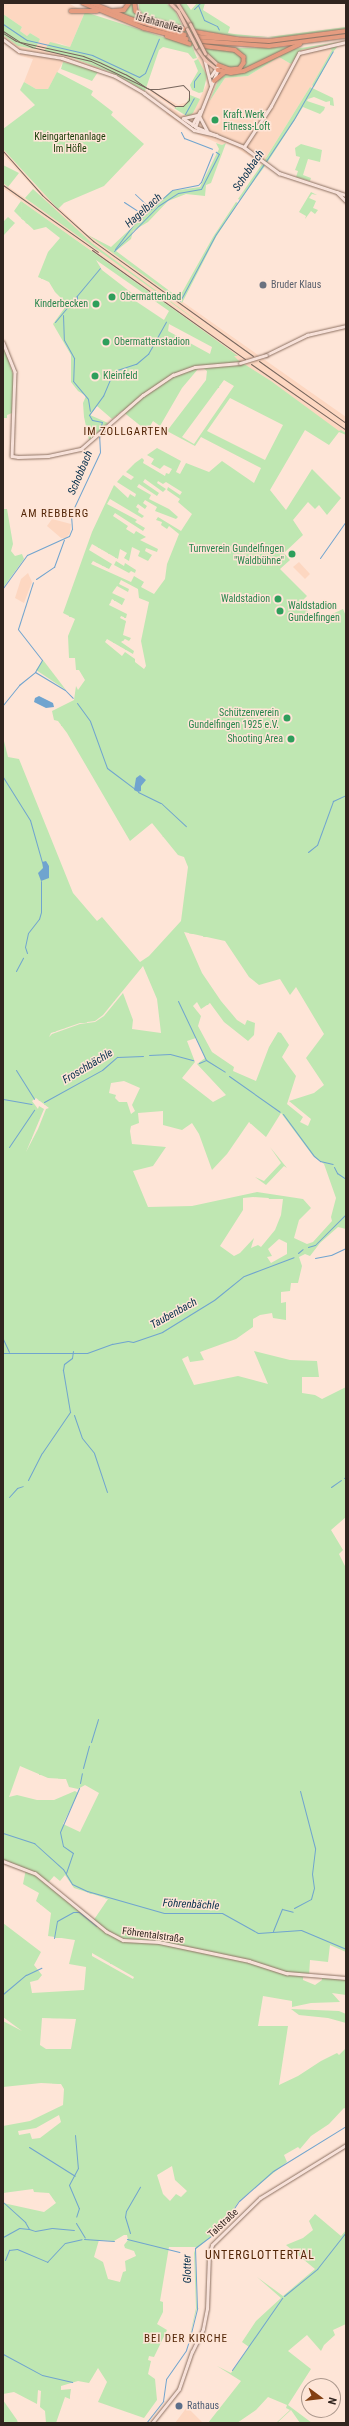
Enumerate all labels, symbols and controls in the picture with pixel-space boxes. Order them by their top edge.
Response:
street label: Isfahanallee [134,11,184,35]
place label: Kraft.Werk Fitness-Loft [223,108,270,132]
marker: Kraft.Werk Fitness-Loft [210,115,220,125]
park label: Kleingartenanlage Im Höfle [34,130,106,154]
water label: Schobbach [230,148,268,194]
water label: Hagelbach [123,191,165,231]
place label: Bruder Klaus [271,279,321,291]
marker: Bruder Klaus [258,280,268,290]
place label: Obermattenbad [120,291,181,303]
marker: Obermattenbad [107,292,117,302]
place label: Kinderbecken [35,298,88,310]
marker: Kinderbecken [91,299,101,309]
place label: Obermattenstadion [114,336,190,348]
marker: Obermattenstadion [101,337,111,347]
place label: Kleinfeld [103,370,138,382]
marker: Kleinfeld [90,371,100,381]
district label: IM ZOLLGARTEN [83,425,169,439]
water label: Schobbach [66,449,96,497]
district label: AM REBBERG [21,507,89,521]
place label: Turnverein Gundelfingen "Waldbühne" [189,542,284,566]
marker: Turnverein Gundelfingen "Waldbühne" [287,549,297,559]
place label: Waldstadion [221,593,270,605]
marker: Waldstadion [273,594,283,604]
place label: Waldstadion Gundelfingen [288,599,340,622]
marker: Waldstadion Gundelfingen [275,606,285,616]
place label: Schützenverein Gundelfingen 1925 e.V. [188,706,279,730]
marker: Schützenverein Gundelfingen 1925 e.V. [282,713,292,723]
place label: Shooting Area [227,733,283,745]
marker: Shooting Area [286,734,296,744]
water label: Froschbächle [60,1047,116,1087]
water label: Taubenbach [148,1296,200,1332]
water label: Föhrenbächle [162,1897,220,1913]
street label: Föhrentalstraße [121,1925,185,1945]
street label: Talstraße [205,2206,241,2240]
district label: UNTERGLOTTERTAL [205,2249,315,2263]
water label: Glotter [181,2255,195,2283]
district label: BEI DER KIRCHE [144,2332,228,2346]
north arrow [301,2378,341,2418]
text: N [325,2396,339,2406]
place label: Rathaus [187,2400,219,2412]
marker: Rathaus [174,2401,184,2411]

